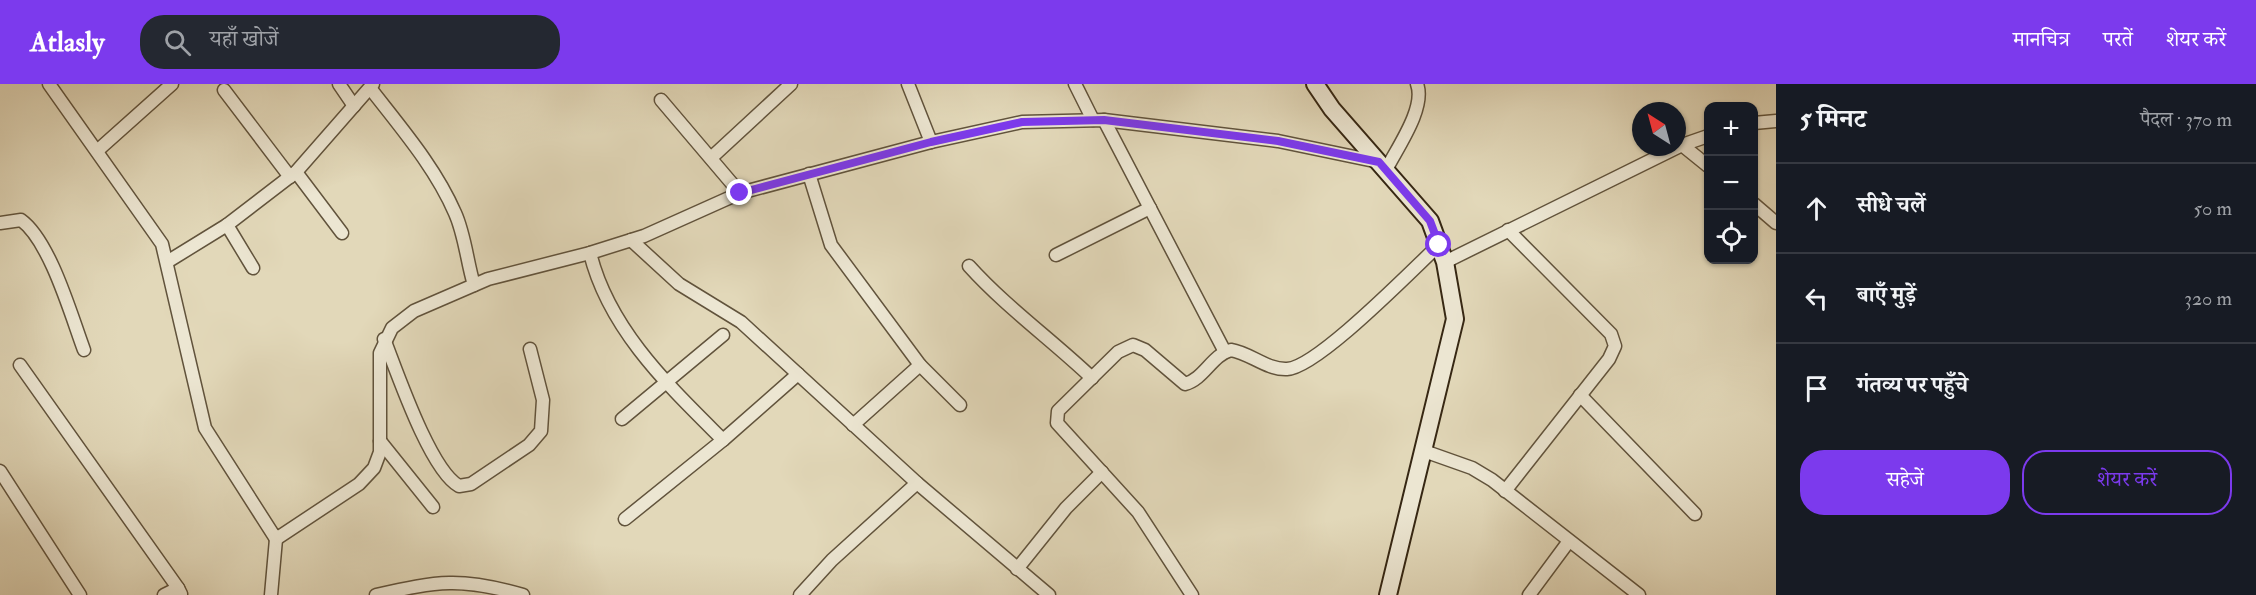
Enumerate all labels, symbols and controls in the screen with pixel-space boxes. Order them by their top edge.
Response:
search box [140,15,560,69]
text: Atlasly [30,25,104,60]
text: यहाँ खोजें [209,25,279,53]
icon: search [161,26,194,59]
text: मानचित्र [2013,26,2070,53]
text: परतें [2103,26,2133,53]
text: शेयर करें [2166,26,2226,53]
north arrow [1632,102,1686,156]
map controls [1704,102,1758,264]
button: + [1704,102,1758,156]
text: 5 मिनट [1800,103,1866,135]
text: पैदल · 370 m [2140,107,2232,132]
button: − [1704,156,1758,210]
route end [726,179,752,205]
text: सीधे चलें [1857,191,1925,219]
icon: ahead [1800,192,1833,225]
text: 50 m [2193,196,2232,221]
button: locate [1704,210,1758,264]
route start [1425,231,1451,257]
text: बाएँ मुड़ें [1857,281,1916,309]
icon: left [1800,282,1833,315]
text: 320 m [2184,286,2232,311]
text: गंतव्य पर पहुँचे [1857,371,1968,399]
icon: arrive [1800,372,1833,405]
button: सहेजें [1800,450,2010,515]
button: शेयर करें [2022,450,2232,515]

